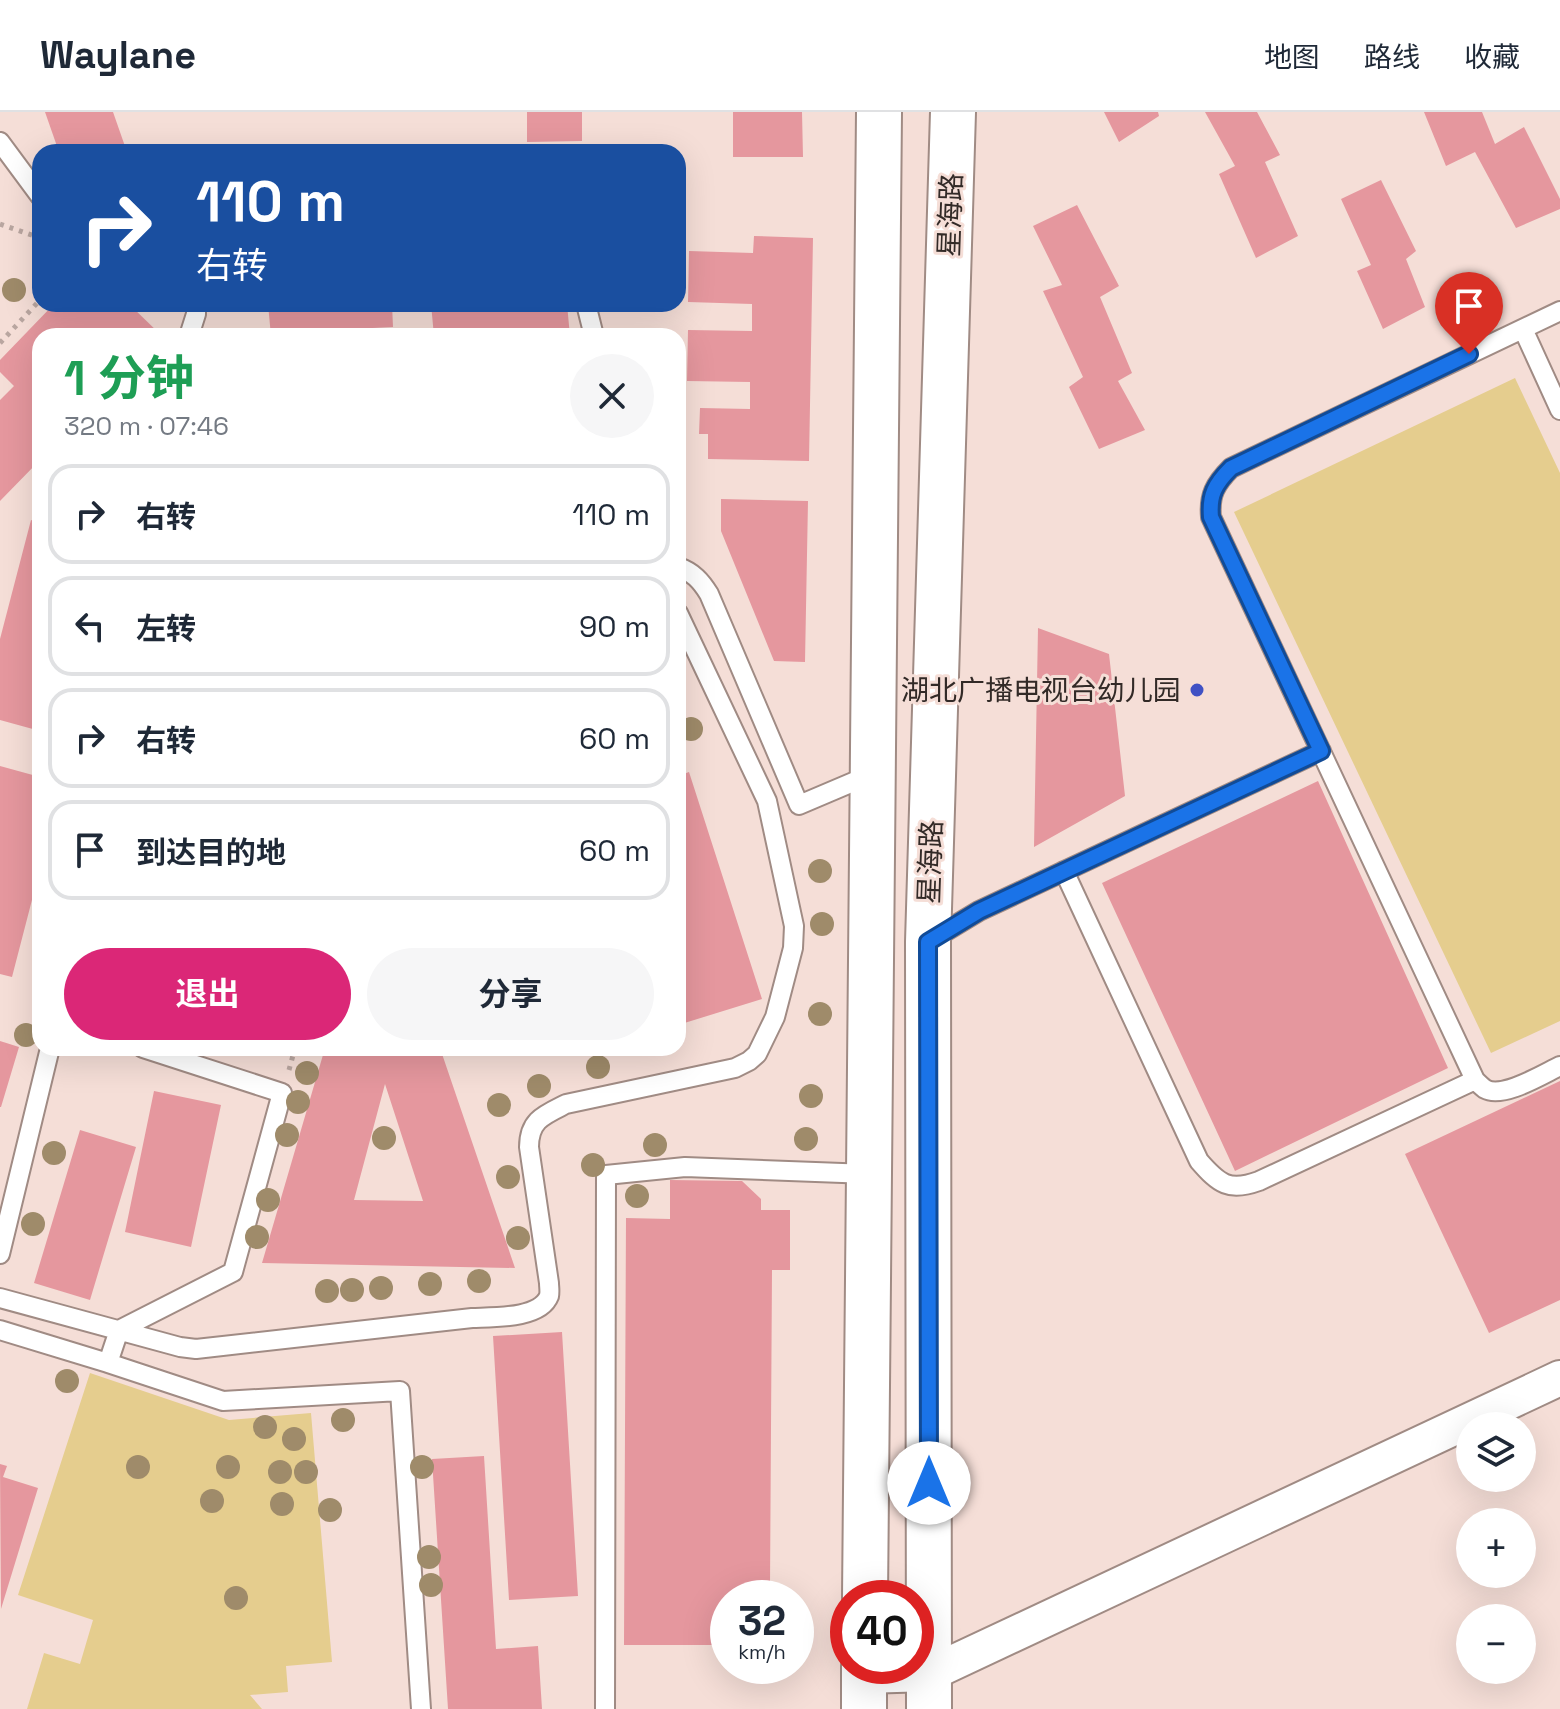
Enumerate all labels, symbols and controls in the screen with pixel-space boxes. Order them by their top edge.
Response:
text: Waylane [40,31,196,79]
text: 地图 [1264,39,1320,75]
text: 路线 [1364,39,1420,75]
text: 收藏 [1464,39,1520,75]
text: 110 m [196,166,345,237]
street label: 星海路 [931,172,969,258]
icon: right [64,176,168,280]
text: 右转 [196,243,268,289]
pin [1435,272,1503,354]
icon: arrive [1447,284,1491,328]
text: 1 分钟 [64,348,194,409]
button: close [570,354,654,438]
text: 320 m · 07:46 [64,409,229,443]
icon: right [68,492,112,536]
text: 110 m [572,495,650,534]
text: 右转 [136,497,196,536]
icon: left [68,604,112,648]
text: 90 m [579,607,650,646]
text: 左转 [136,609,196,648]
place label: 湖北广播电视台幼儿园 [901,672,1181,708]
marker: 湖北广播电视台幼儿园 [1188,681,1206,699]
icon: right [68,716,112,760]
text: 60 m [579,719,650,758]
text: 右转 [136,721,196,760]
street label: 星海路 [911,819,949,905]
icon: arrive [68,828,112,872]
text: 60 m [579,831,650,870]
text: 到达目的地 [136,833,286,872]
button: 退出 [64,948,351,1040]
button: 分享 [367,948,654,1040]
map controls [1456,1412,1536,1684]
button: layers [1456,1412,1536,1492]
position arrow [887,1441,971,1525]
button: + [1456,1508,1536,1588]
speed limit sign: 40 [830,1580,934,1684]
text: 32 [738,1596,786,1647]
button: − [1456,1604,1536,1684]
text: km/h [738,1639,786,1665]

